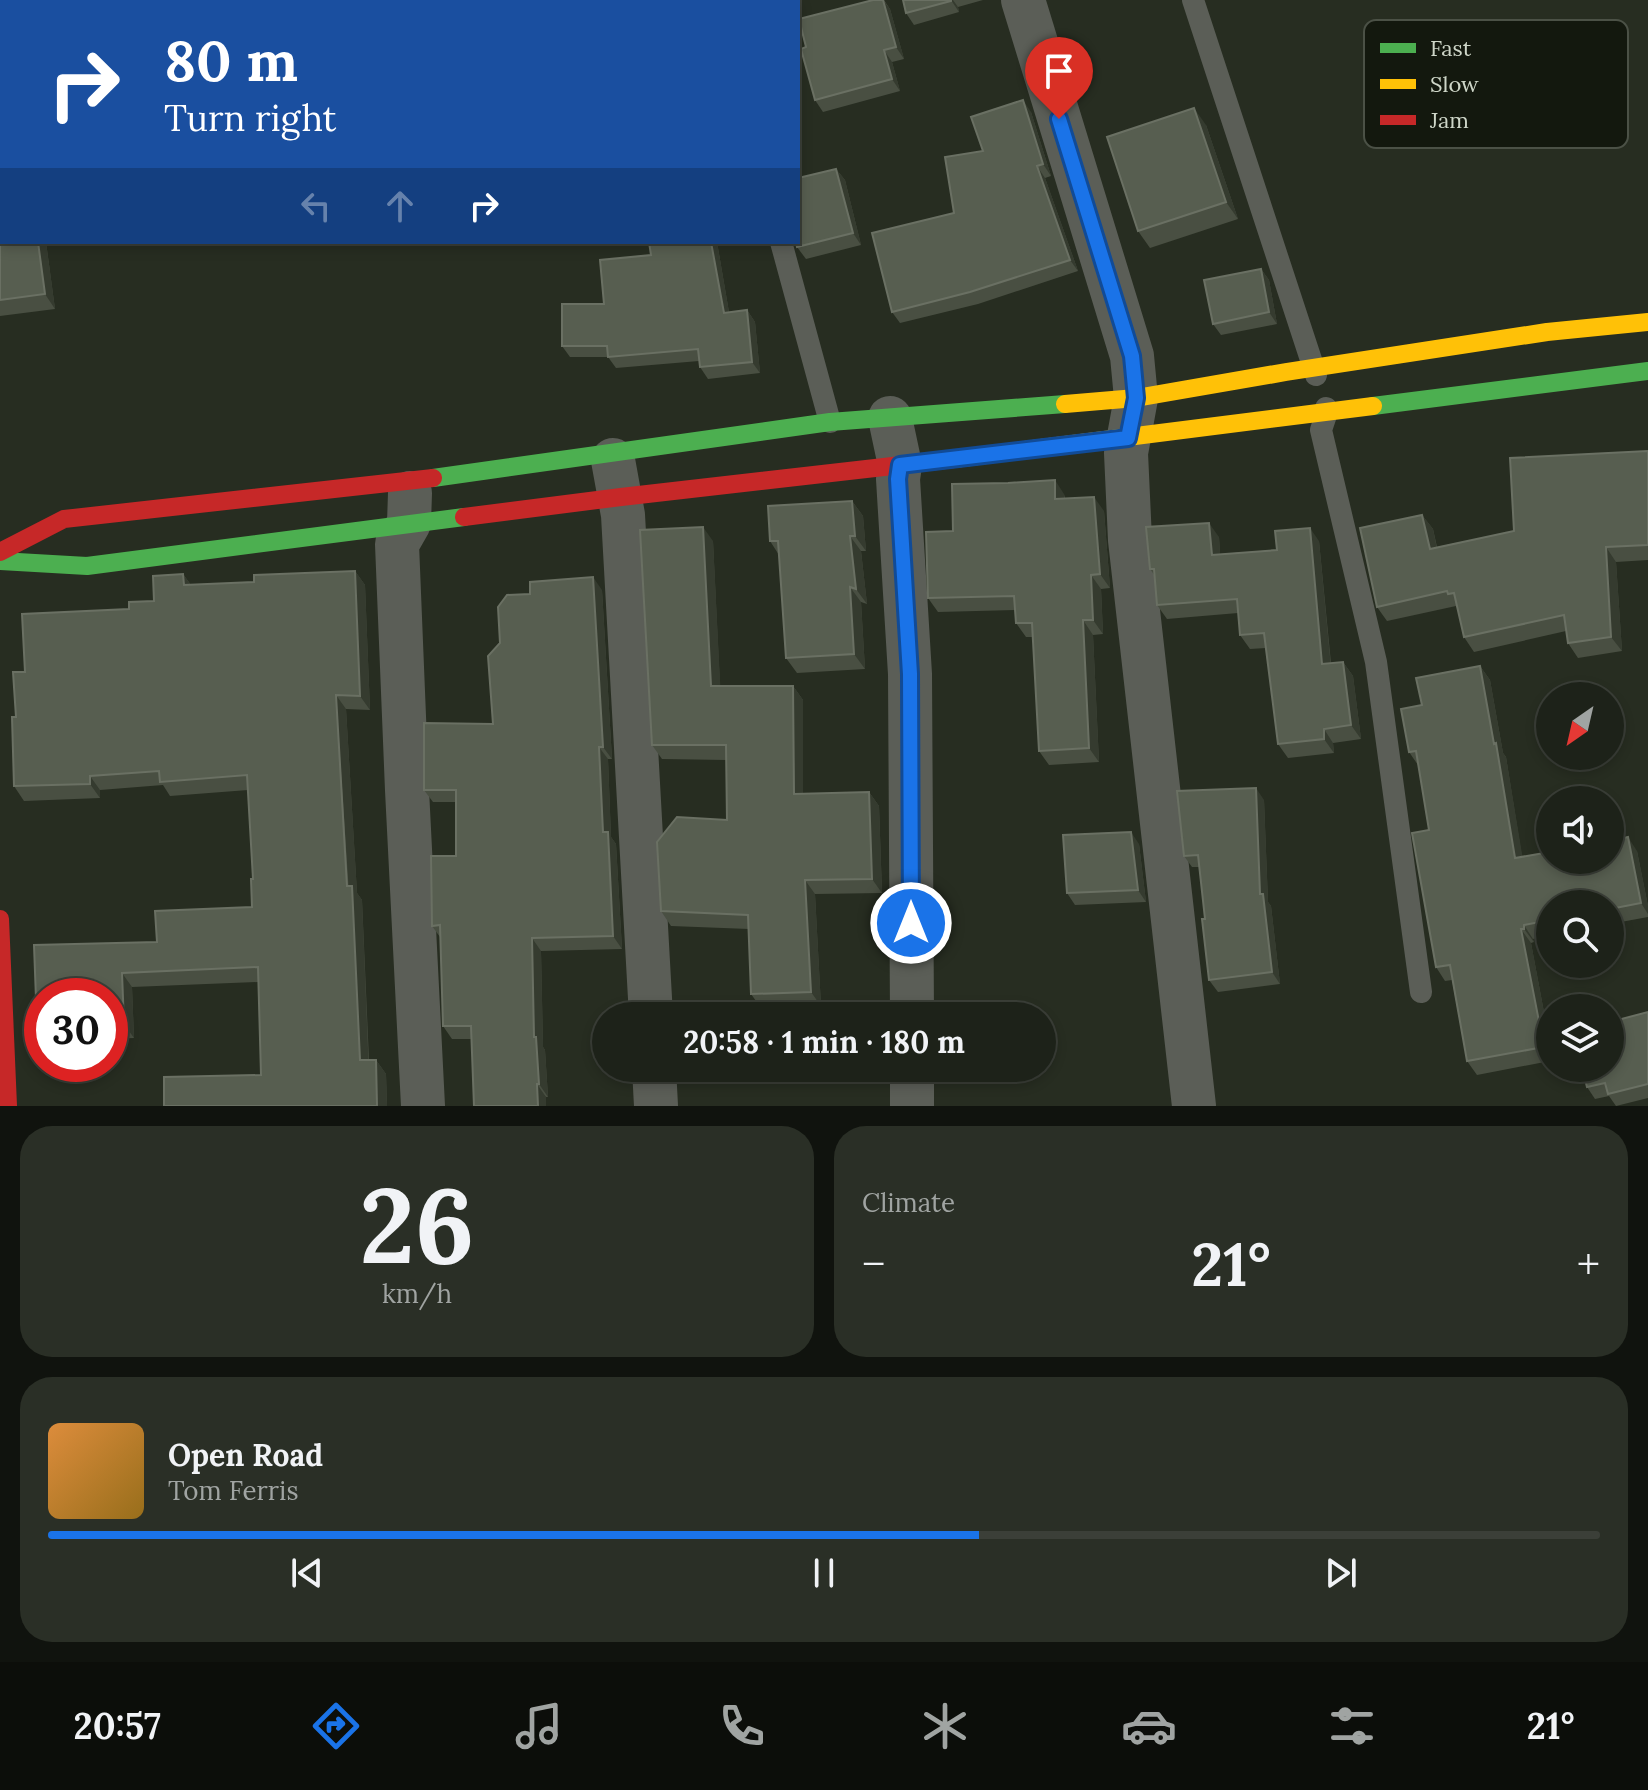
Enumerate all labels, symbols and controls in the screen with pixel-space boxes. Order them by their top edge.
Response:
legend [1364,20,1628,148]
text: 80 m [164,25,298,96]
icon: right [32,32,136,136]
text: Fast [1430,34,1472,62]
pin [1025,37,1093,119]
icon: arrive [1037,49,1081,93]
text: Slow [1430,70,1479,98]
text: Turn right [164,95,337,141]
text: Jam [1429,106,1469,134]
icon: left [294,184,338,228]
icon: ahead [378,184,422,228]
icon: right [462,184,506,228]
north arrow [1536,682,1624,770]
map controls [1536,682,1624,1082]
button: sound [1536,786,1624,874]
position arrow [869,881,953,965]
button: search [1536,890,1624,978]
speed limit sign: 30 [24,978,128,1082]
button: layers [1536,994,1624,1082]
text: 20:58 · 1 min · 180 m [683,1023,965,1061]
text: 26 [359,1158,475,1291]
text: Climate [862,1186,955,1219]
text: 21° [1191,1226,1271,1302]
text: − [862,1236,885,1292]
text: + [1577,1236,1600,1292]
text: km/h [382,1277,452,1310]
text: Open Road [168,1436,323,1474]
text: Tom Ferris [168,1474,298,1507]
icon: previous [285,1551,329,1595]
icon: pause [802,1551,846,1595]
icon: next [1319,1551,1363,1595]
icon: directions [308,1698,364,1754]
icon: music [511,1698,567,1754]
icon: phone [714,1698,770,1754]
icon: climate [917,1698,973,1754]
icon: car [1121,1698,1177,1754]
icon: filters [1324,1698,1380,1754]
text: 20:57 [74,1703,161,1749]
text: 21° [1527,1703,1574,1749]

